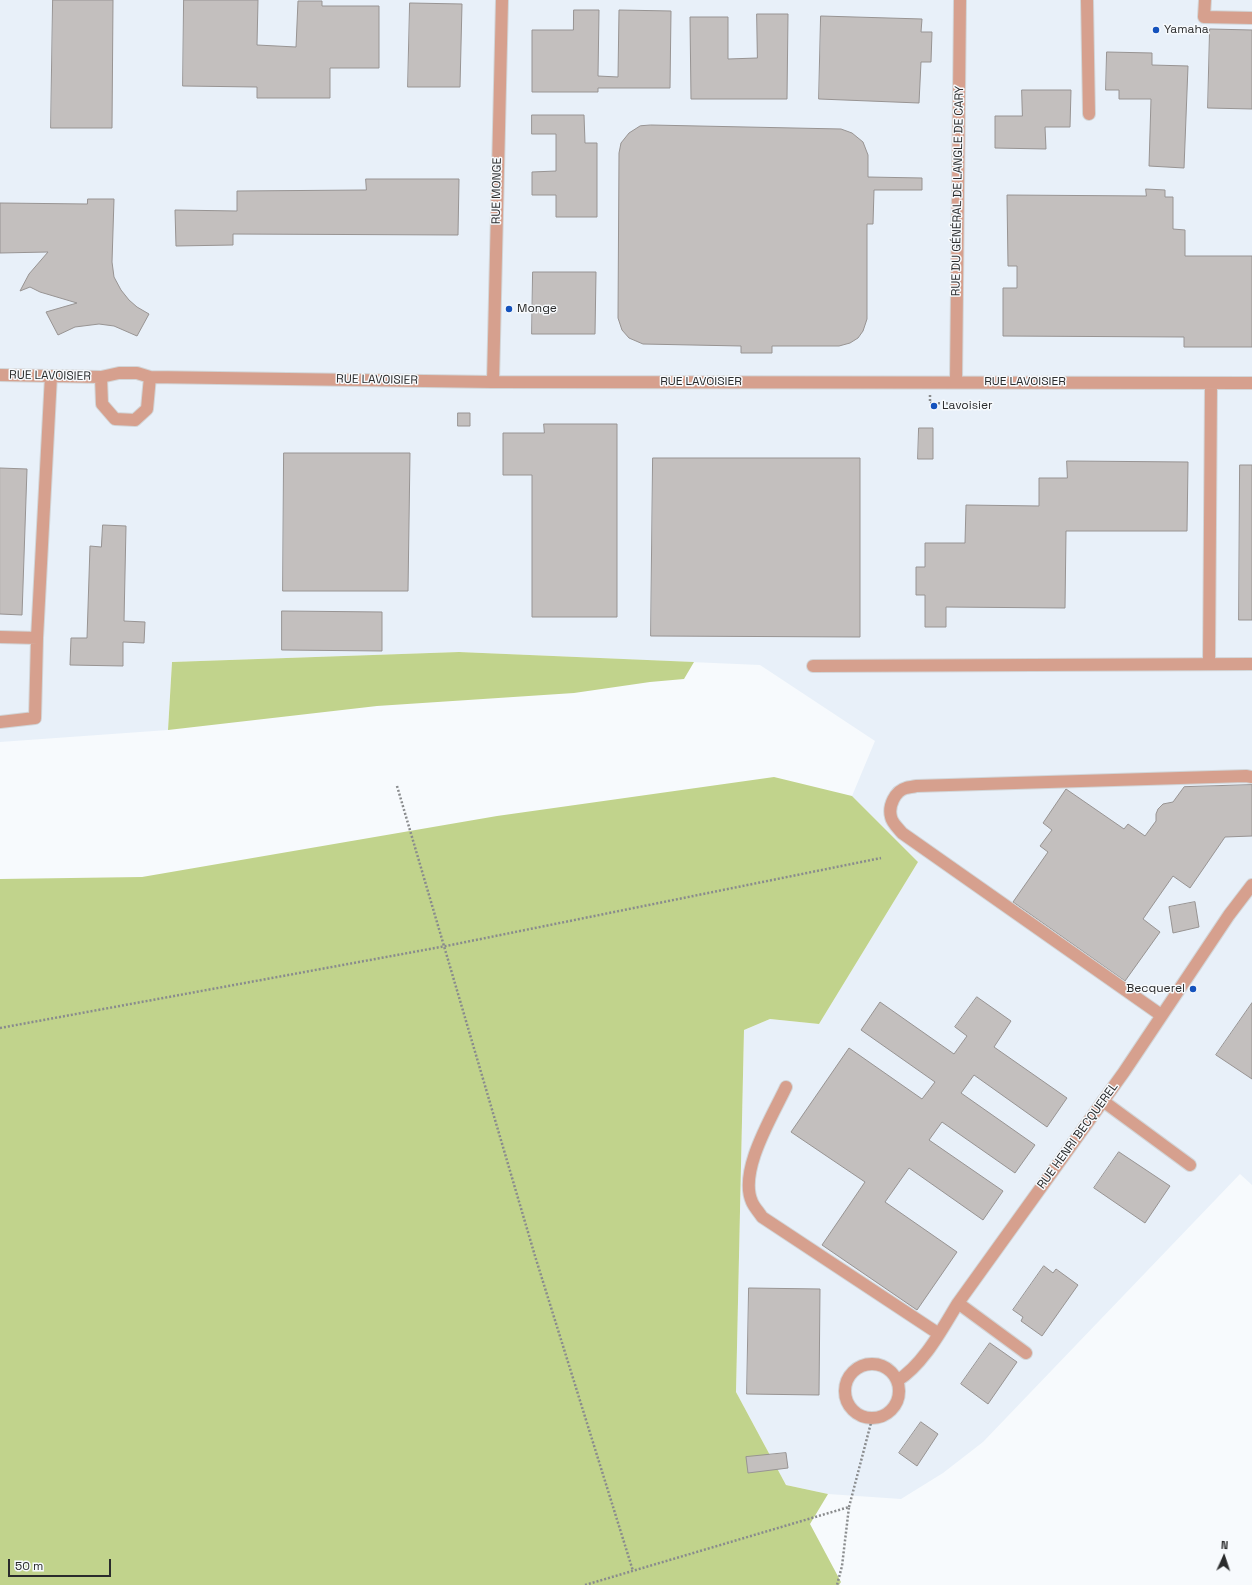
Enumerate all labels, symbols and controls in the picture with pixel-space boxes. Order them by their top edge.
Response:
place label: Yamaha [1164,23,1209,37]
marker: Yamaha [1151,25,1161,35]
street label: RUE DU GÉNÉRAL DE LANGLE DE CARY [949,86,967,296]
street label: RUE MONGE [489,158,505,224]
place label: Monge [517,302,557,316]
marker: Monge [504,304,514,314]
street label: RUE LAVOISIER [9,368,91,384]
street label: RUE LAVOISIER [336,372,418,388]
street label: RUE LAVOISIER [660,375,742,389]
street label: RUE LAVOISIER [984,375,1066,389]
place label: Lavoisier [942,399,993,413]
marker: Lavoisier [929,401,939,411]
place label: Becquerel [1126,982,1185,996]
marker: Becquerel [1188,984,1198,994]
street label: RUE HENRI BECQUEREL [1035,1080,1121,1192]
north arrow [1204,1537,1244,1577]
text: N [1221,1538,1229,1552]
scale bar [10,1551,113,1577]
text: 50 m [15,1558,43,1574]

